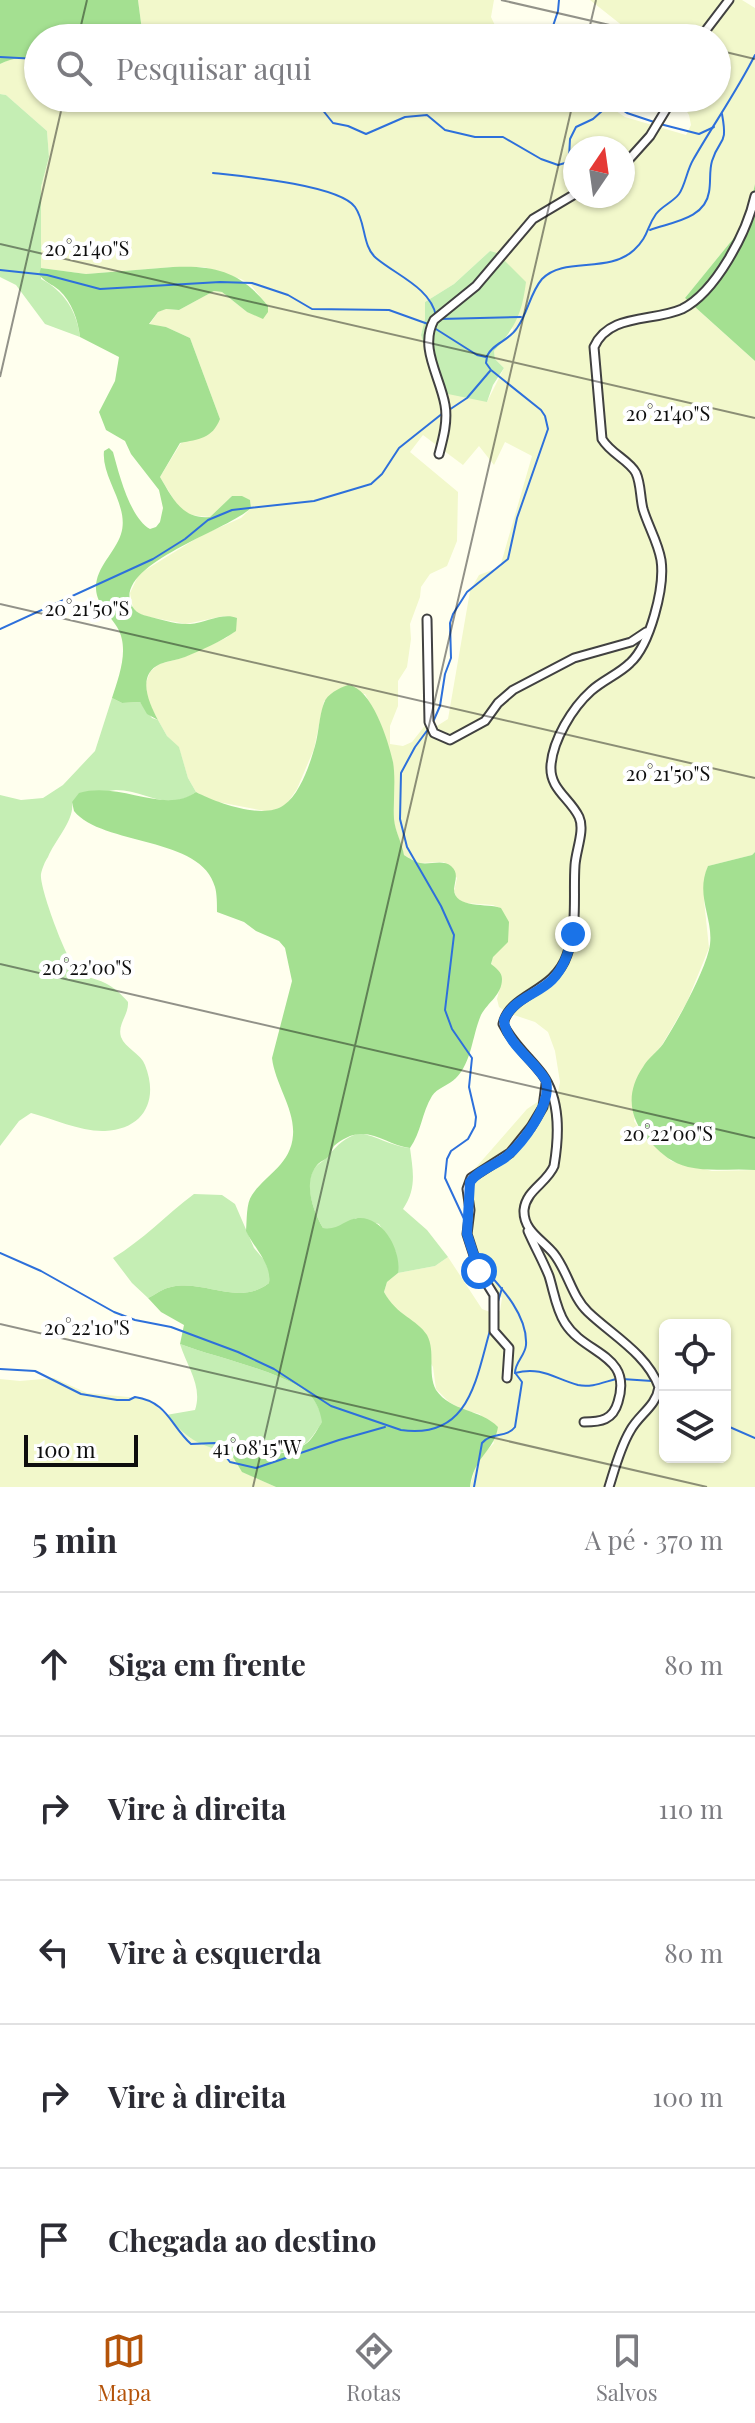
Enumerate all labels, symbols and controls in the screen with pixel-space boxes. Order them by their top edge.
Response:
search box [24,24,731,112]
icon: search [52,46,96,90]
text: Pesquisar aqui [116,48,312,88]
north arrow [563,136,635,208]
text: 20°21'40"S [45,234,129,261]
text: 20°21'40"S [626,399,710,426]
text: 20°21'50"S [45,594,129,621]
text: 20°21'50"S [626,759,710,786]
route end [555,916,591,952]
text: 20°22'00"S [42,953,132,980]
text: 20°22'00"S [623,1119,713,1146]
route start [461,1253,497,1289]
text: 20°22'10"S [44,1313,130,1340]
map controls [659,1319,731,1463]
button: locate [659,1319,731,1391]
button: layers [659,1391,731,1463]
scale bar [24,1431,138,1467]
text: 41°08'15"W [213,1433,302,1460]
text: 100 m [36,1434,96,1464]
text: 5 min [32,1516,117,1562]
text: A pé · 370 m [585,1522,723,1557]
icon: ahead [32,1642,76,1686]
text: Siga em frente [108,1644,306,1684]
text: 80 m [664,1647,723,1682]
icon: right [32,1786,76,1830]
text: Vire à direita [108,1788,286,1828]
text: 110 m [659,1791,723,1826]
icon: left [32,1930,76,1974]
text: Vire à esquerda [108,1932,321,1972]
text: 80 m [664,1935,723,1970]
icon: right [32,2074,76,2118]
text: Vire à direita [108,2076,286,2116]
text: 100 m [653,2079,723,2114]
icon: arrive [32,2218,76,2262]
text: Chegada ao destino [108,2220,376,2260]
tab: Mapa [97,2329,151,2407]
tab: Rotas [346,2329,401,2407]
tab: Salvos [596,2329,658,2407]

